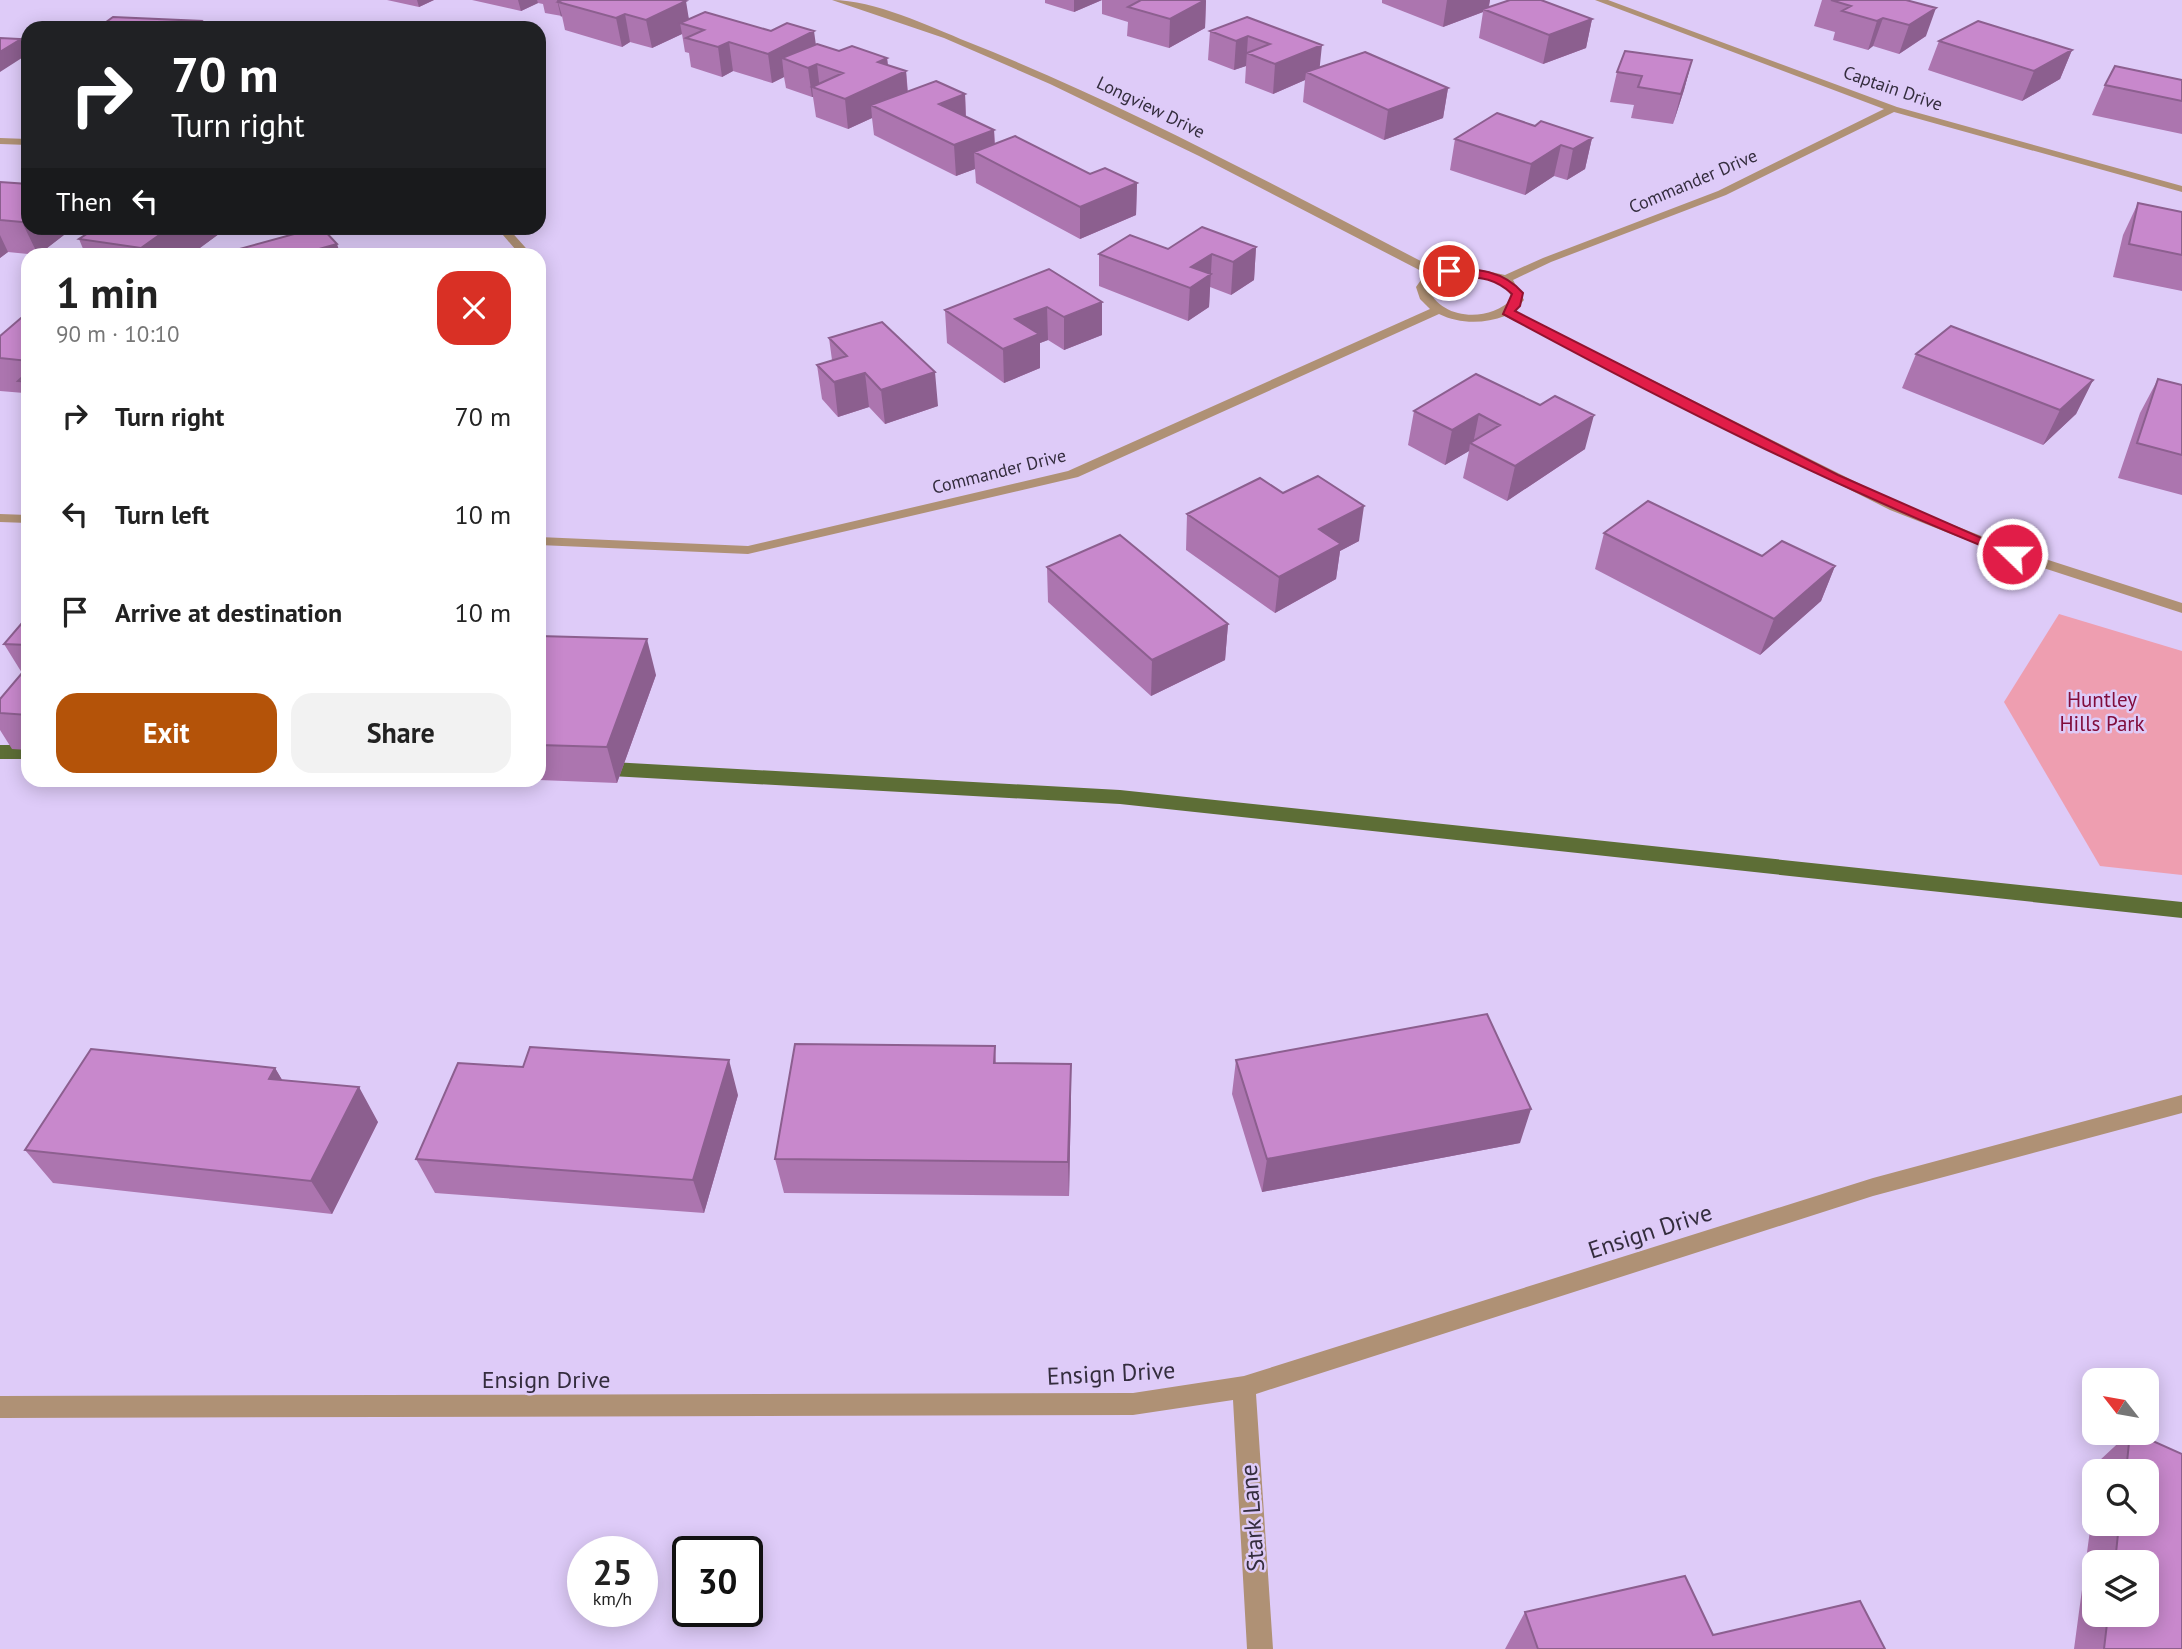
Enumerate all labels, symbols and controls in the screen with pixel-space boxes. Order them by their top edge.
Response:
text: 70 m [171,42,278,106]
icon: right [56,49,147,140]
street label: Captain Drive [1840,60,1946,116]
street label: Longview Drive [1093,71,1209,143]
text: Turn right [171,104,305,146]
street label: Commander Drive [1625,144,1761,218]
icon: left [126,182,164,220]
text: Then [56,185,112,218]
pin [1419,241,1479,301]
icon: arrive [1430,252,1468,290]
text: 1 min [56,265,158,320]
button: close [437,271,511,345]
text: 90 m · 10:10 [56,319,180,348]
icon: right [56,397,94,435]
text: Turn right [115,400,224,433]
text: 70 m [455,400,511,433]
street label: Commander Drive [930,443,1068,499]
icon: left [56,495,94,533]
text: Turn left [115,498,209,531]
text: 10 m [455,498,511,531]
position arrow [1975,517,2049,591]
icon: arrive [56,593,94,631]
text: Arrive at destination [115,596,342,629]
text: 10 m [455,596,511,629]
park label: Huntley Hills Park [2059,686,2145,737]
button: Exit [56,693,277,773]
button: Share [291,693,511,773]
street label: Ensign Drive [1584,1196,1716,1266]
street label: Ensign Drive [1046,1354,1176,1392]
street label: Ensign Drive [482,1364,610,1395]
north arrow [2082,1368,2160,1446]
map controls [2082,1368,2159,1627]
button: search [2082,1459,2159,1536]
street label: Stark Lane [1233,1463,1271,1573]
speed limit sign: 30 [672,1536,763,1627]
text: 25 [593,1549,632,1595]
button: layers [2082,1550,2159,1627]
text: km/h [593,1587,632,1610]

